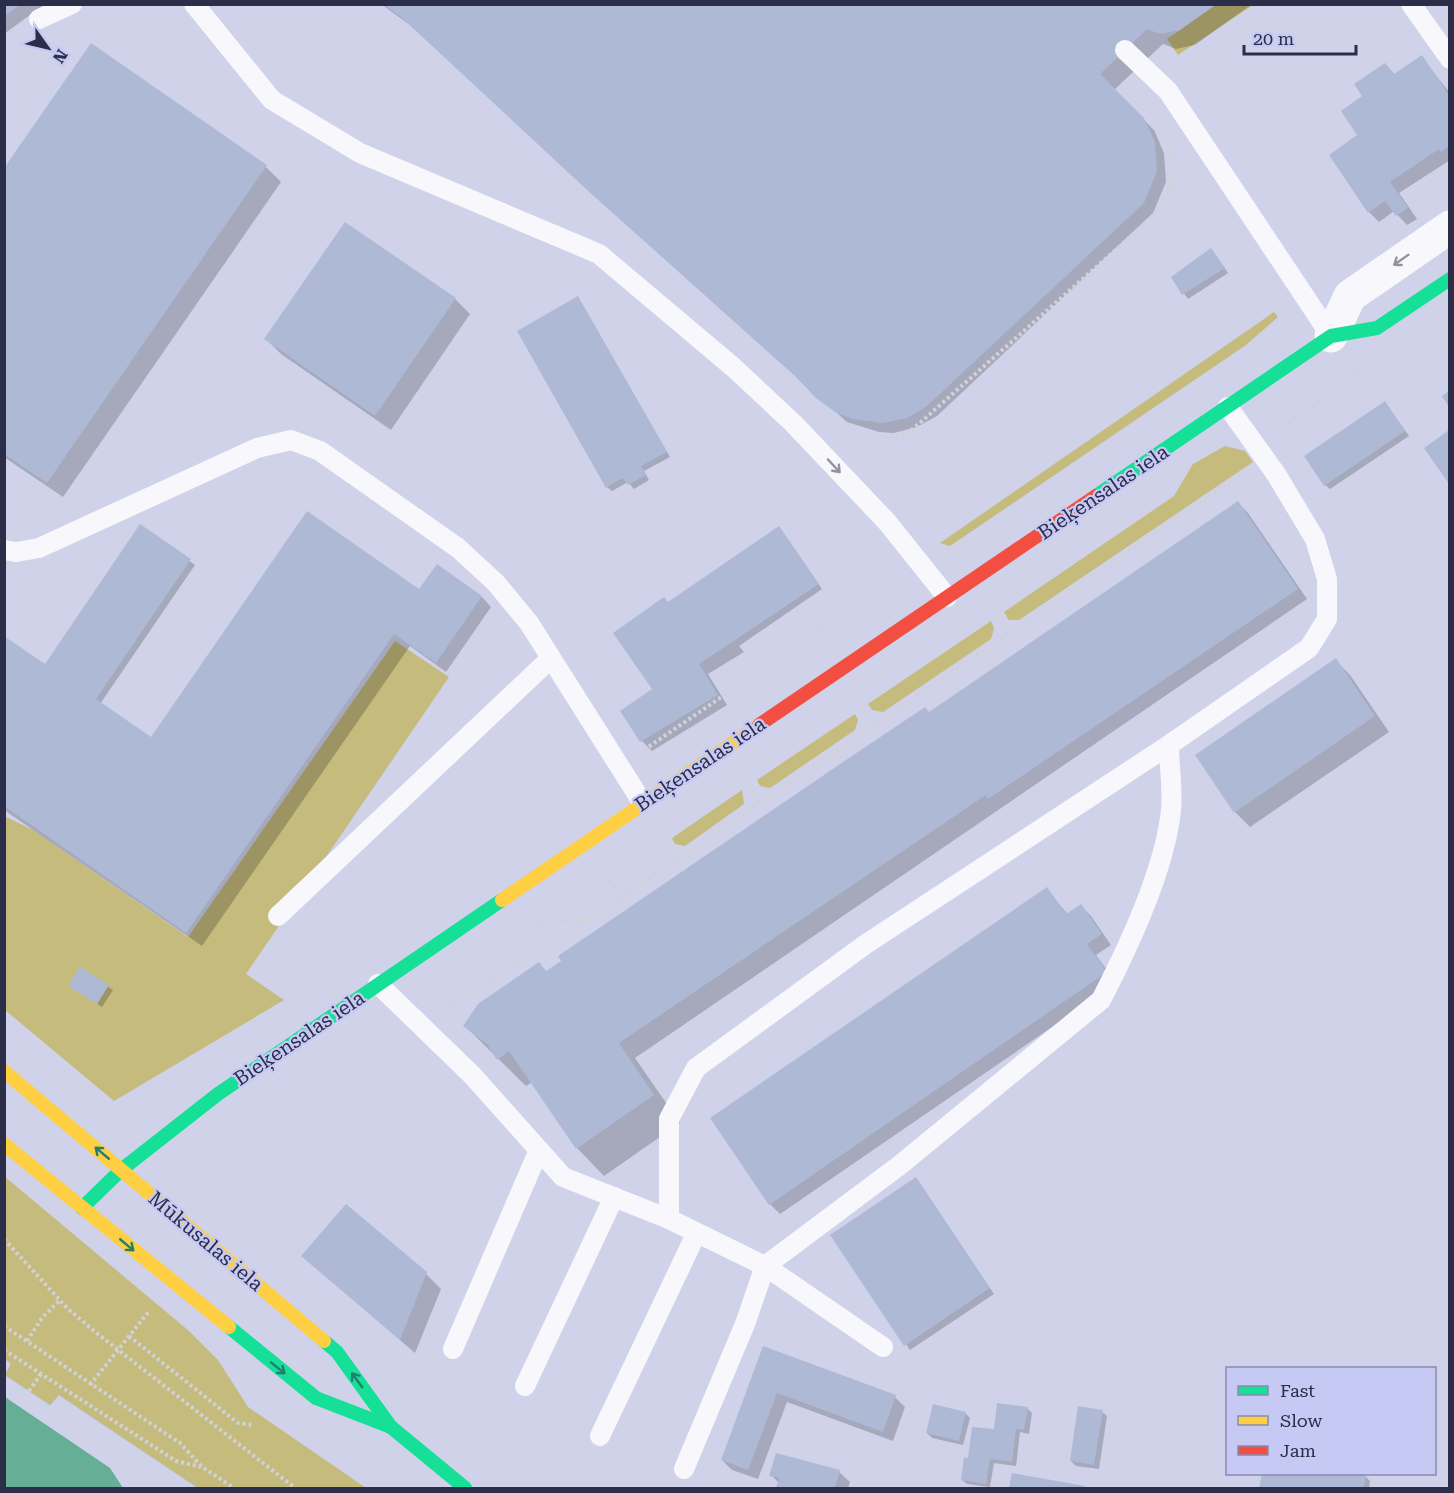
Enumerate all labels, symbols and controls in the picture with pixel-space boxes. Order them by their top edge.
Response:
north arrow [18,18,78,78]
scale bar [1244,18,1356,56]
text: 20 m [1253,28,1294,49]
text: N [49,46,71,67]
one-way arrow [1394,254,1410,266]
street label: Bieķensalas iela [1033,439,1174,546]
one-way arrow [827,458,841,473]
street label: Bieķensalas iela [630,711,771,818]
street label: Bieķensalas iela [229,985,370,1092]
one-way arrow [95,1146,110,1160]
street label: Mūkusalas iela [144,1186,268,1296]
one-way arrow [118,1239,134,1252]
one-way arrow [270,1361,286,1374]
legend [1226,1367,1436,1475]
one-way arrow [351,1372,363,1388]
text: Fast [1280,1380,1315,1401]
text: Slow [1280,1410,1322,1431]
text: Jam [1280,1440,1316,1461]

